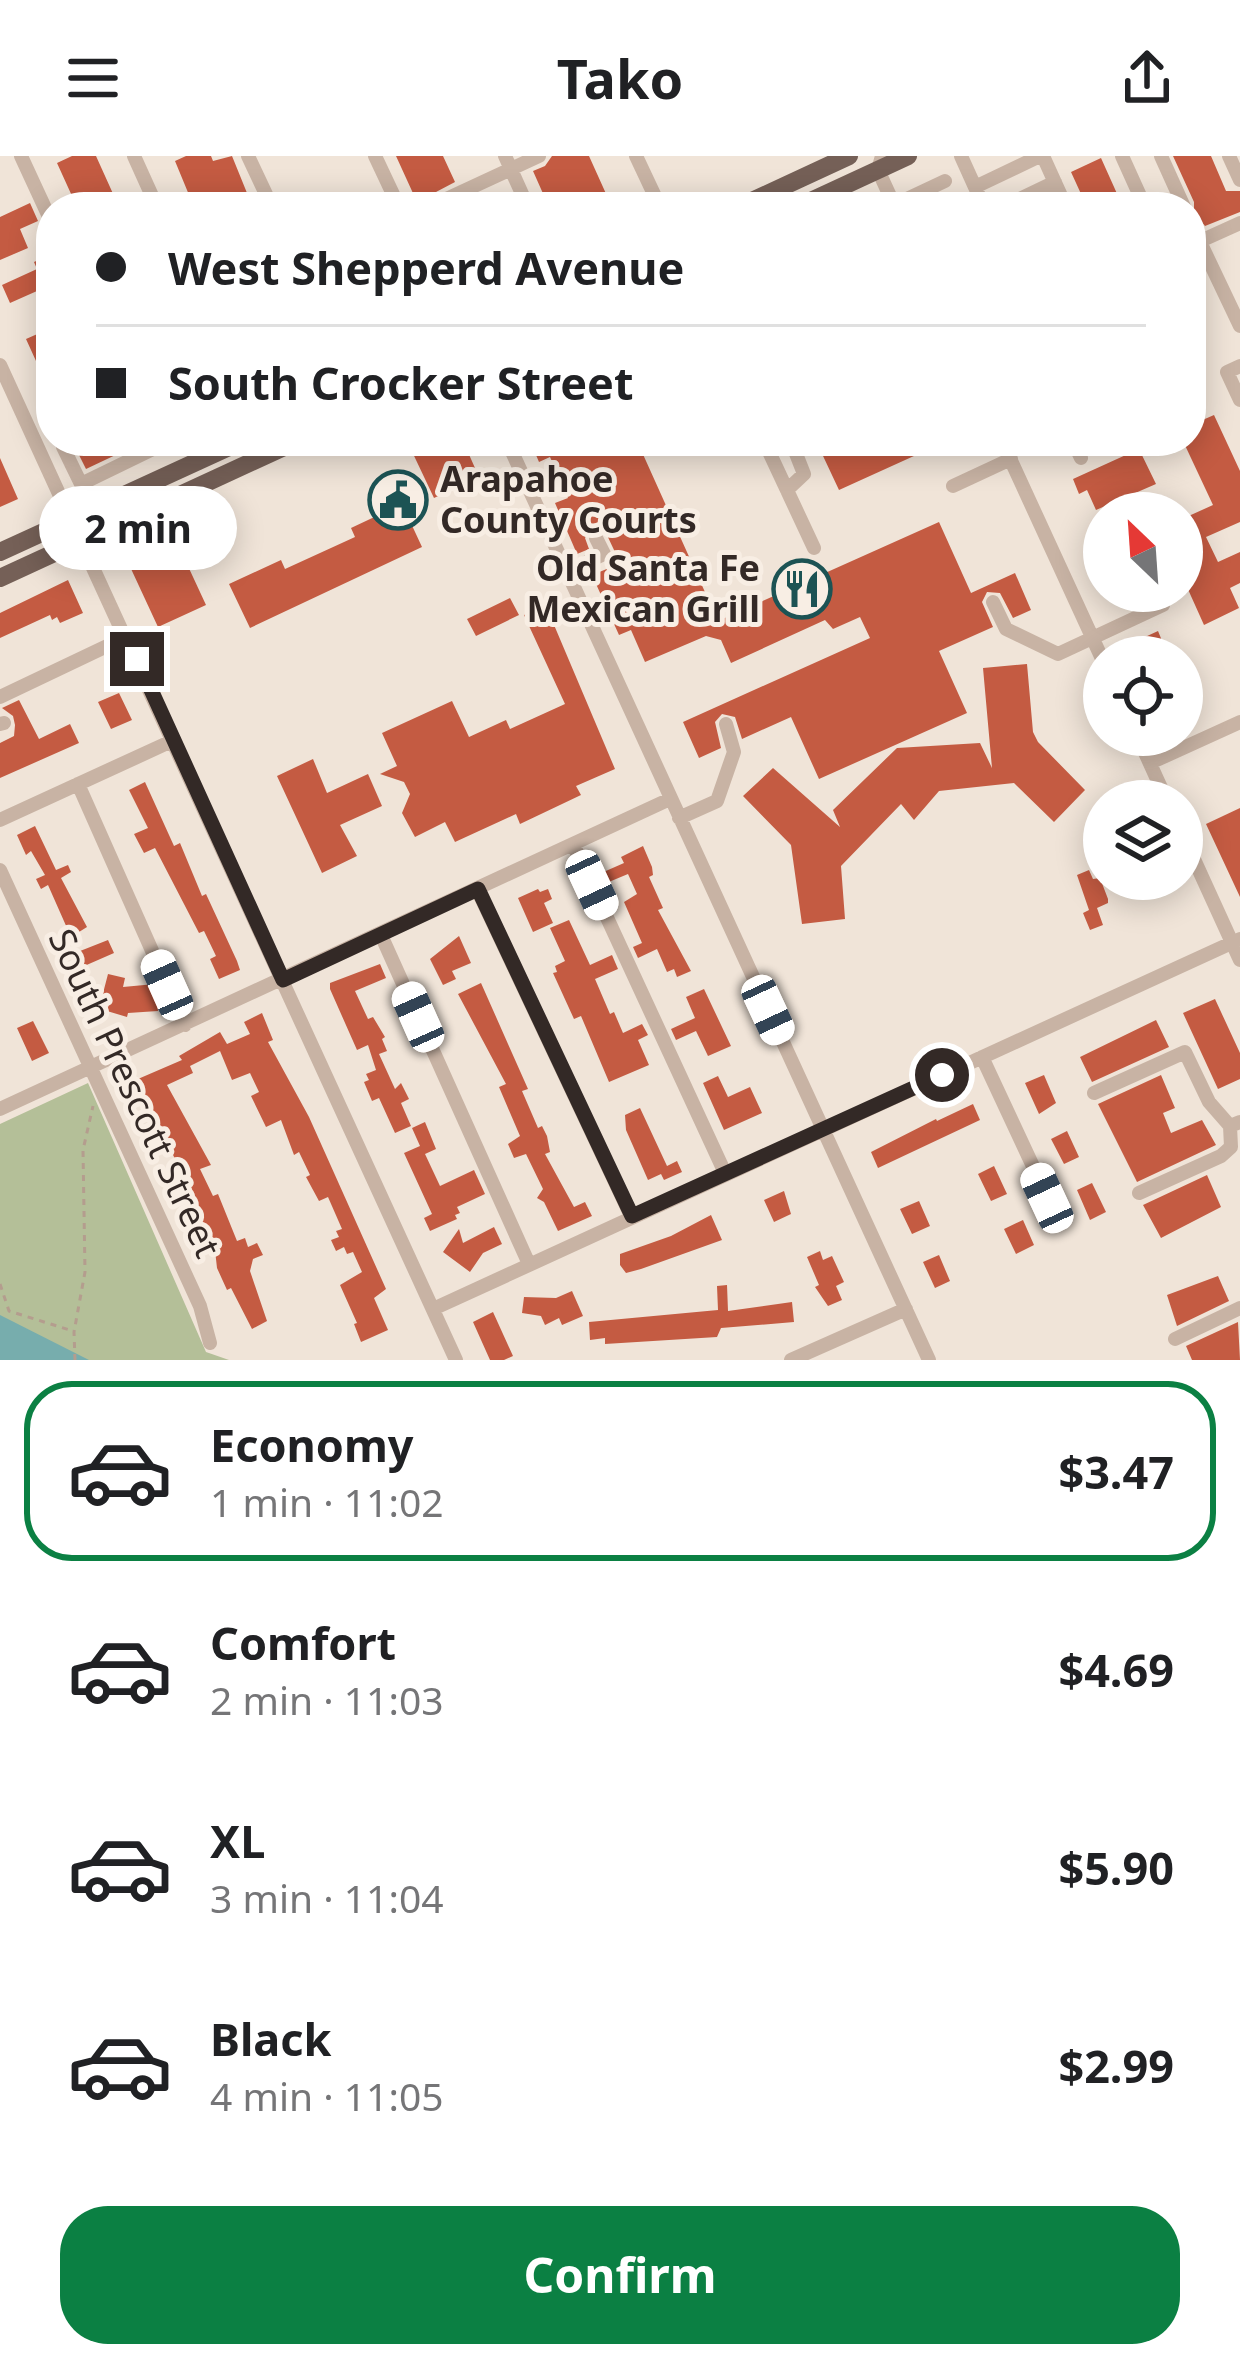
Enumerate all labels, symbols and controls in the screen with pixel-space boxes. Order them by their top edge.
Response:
text: Tako [557,41,683,115]
icon: menu [60,45,126,111]
icon: share [1114,45,1180,111]
text: West Shepperd Avenue [168,237,684,298]
text: South Crocker Street [168,352,633,413]
place label: Arapahoe County Courts [440,454,697,544]
public building icon: Arapahoe County Courts [367,469,429,531]
callout: 2 min [38,485,236,569]
north arrow [1083,492,1203,612]
map controls [1083,492,1203,900]
text: 2 min [84,501,192,554]
place label: Old Santa Fe Mexican Grill [526,543,760,633]
restaurant icon: Old Santa Fe Mexican Grill [771,558,833,620]
route end [110,632,164,686]
button: locate [1083,636,1203,756]
button: layers [1083,780,1203,900]
car [560,845,624,925]
street label: South Prescott Street [38,921,233,1265]
car [136,945,198,1025]
car [736,970,800,1050]
car [387,977,449,1057]
route start [915,1048,969,1102]
car [1015,1158,1079,1238]
text: Economy [210,1414,414,1475]
icon: car [66,1417,174,1525]
text: $3.47 [1058,1441,1174,1502]
text: 1 min · 11:02 [210,1475,444,1528]
text: Comfort [210,1612,396,1673]
icon: car [66,1615,174,1723]
text: $4.69 [1058,1639,1174,1700]
text: 2 min · 11:03 [210,1673,444,1726]
text: XL [210,1810,265,1871]
icon: car [66,1813,174,1921]
text: $5.90 [1058,1837,1174,1898]
text: 3 min · 11:04 [210,1871,444,1924]
text: Black [210,2008,331,2069]
icon: car [66,2011,174,2119]
text: $2.99 [1058,2035,1174,2096]
text: 4 min · 11:05 [210,2069,444,2122]
button: Confirm [60,2206,1180,2344]

